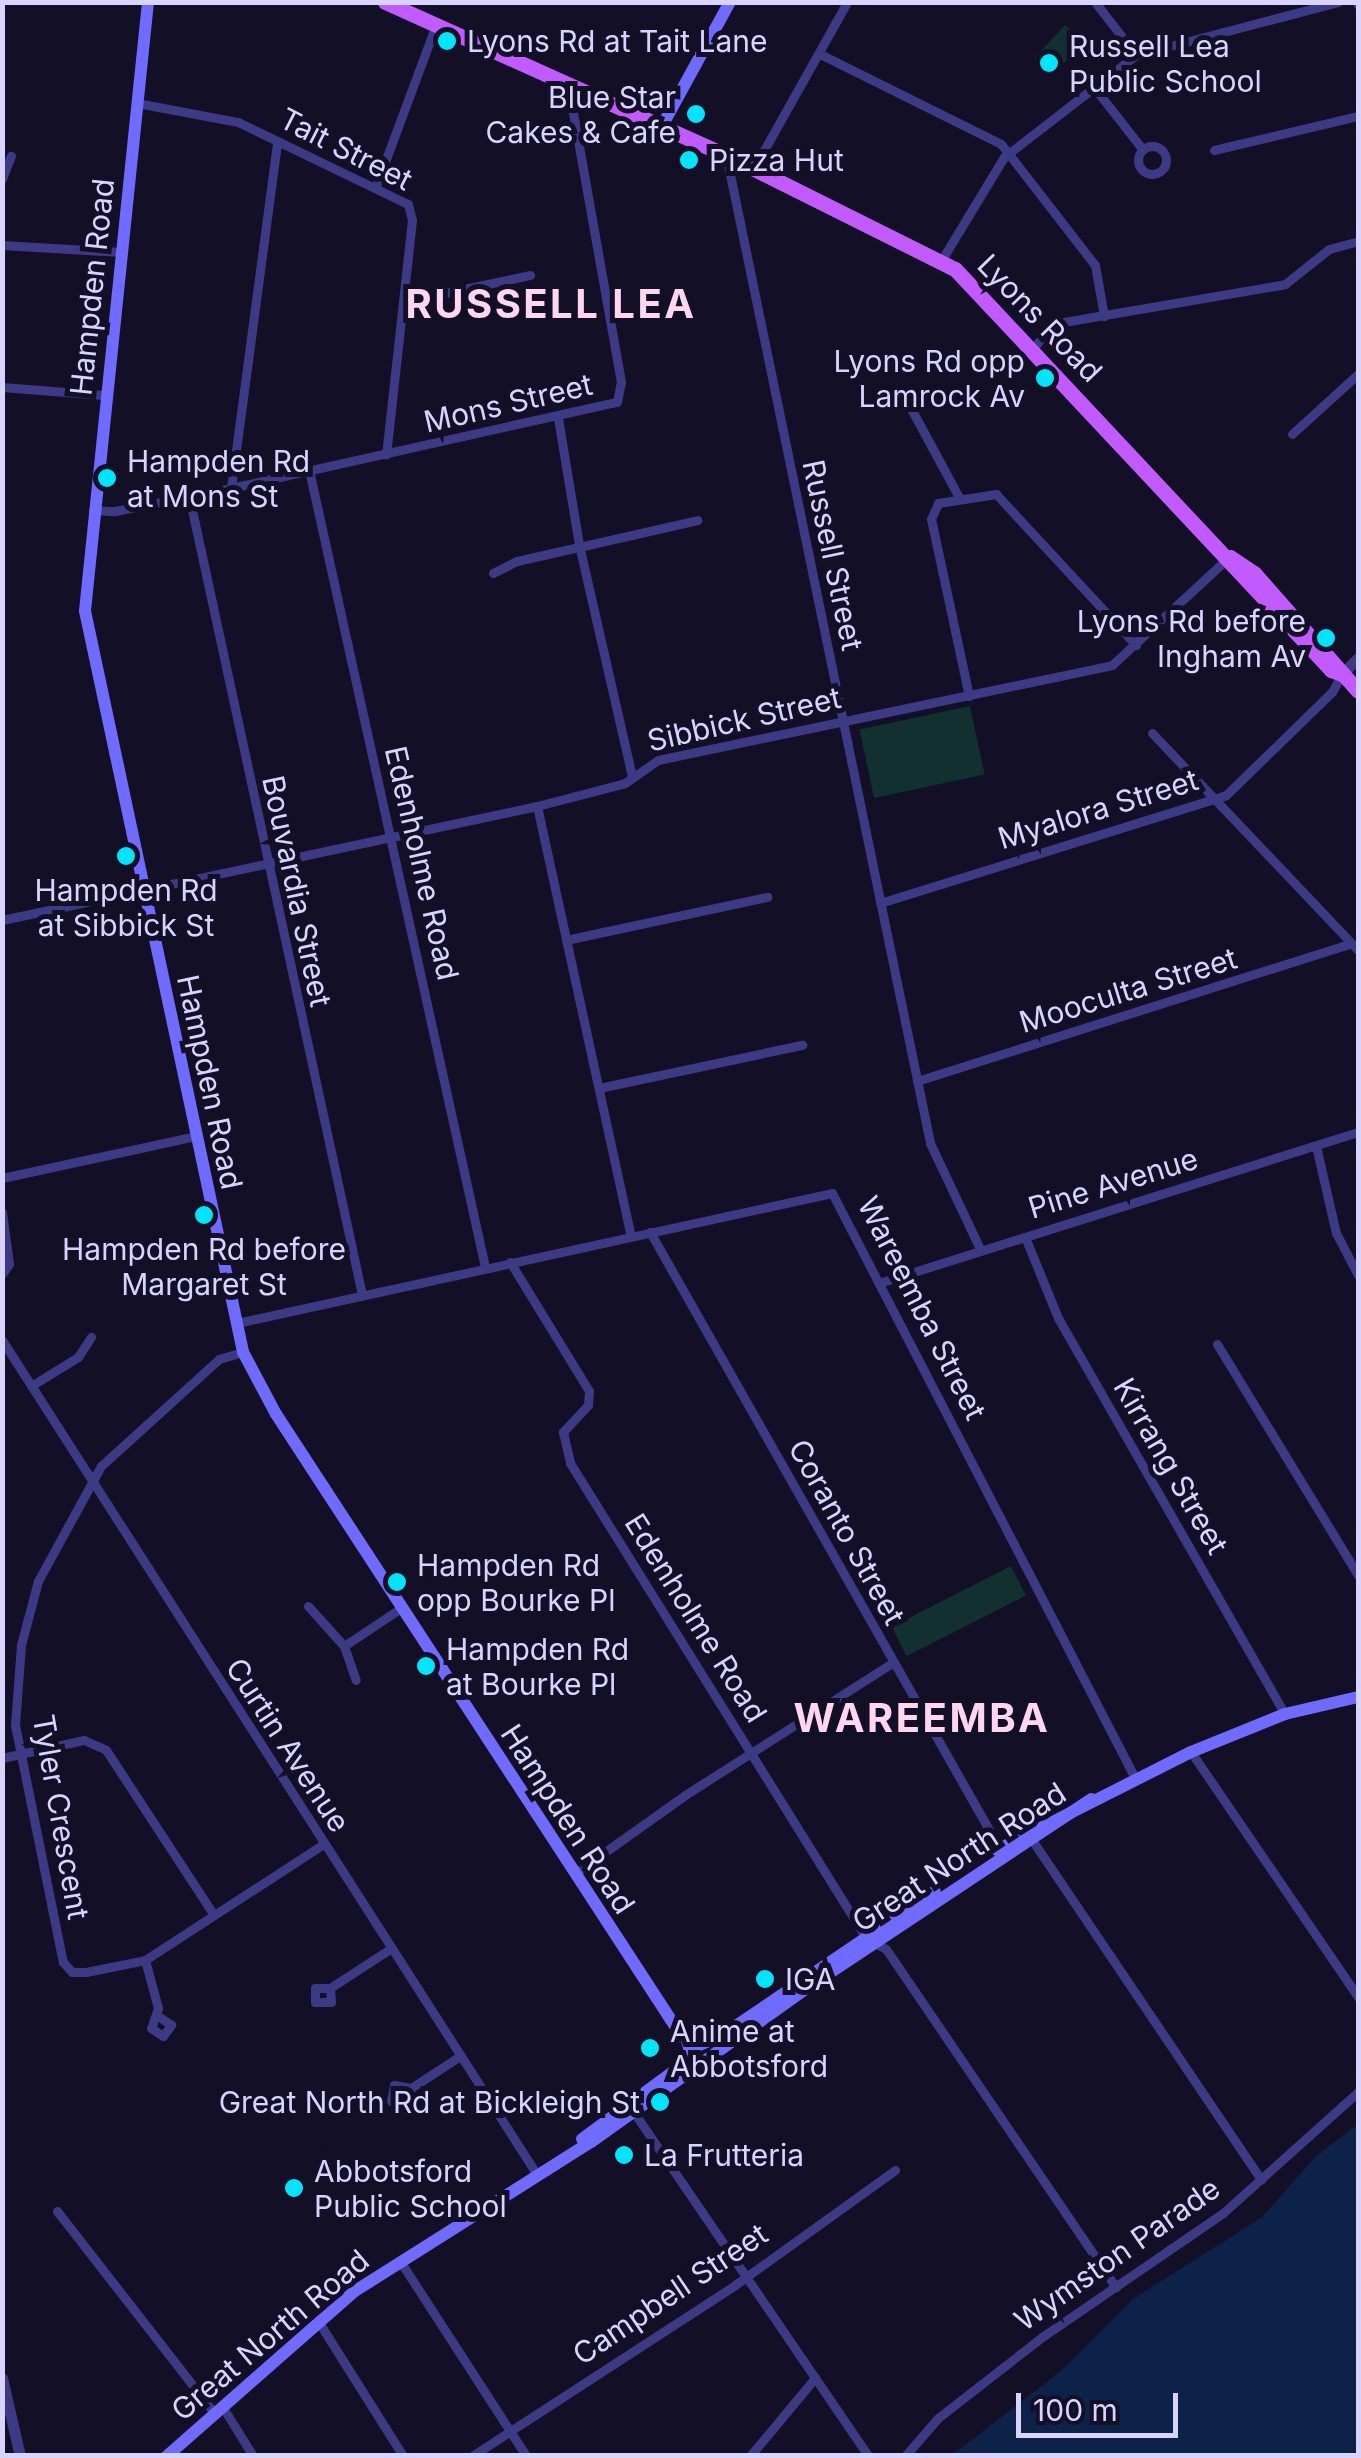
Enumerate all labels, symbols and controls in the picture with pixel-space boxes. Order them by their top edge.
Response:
place label: Lyons Rd at Tait Lane [467,23,768,59]
place label: Russell Lea Public School [1069,28,1262,98]
marker: Lyons Rd at Tait Lane [436,30,458,52]
marker: Russell Lea Public School [1038,52,1060,74]
place label: Blue Star Cakes & Cafe [485,79,676,150]
street label: Tait Street [274,100,418,198]
marker: Blue Star Cakes & Cafe [685,103,707,125]
place label: Pizza Hut [709,142,844,178]
marker: Pizza Hut [678,149,700,171]
street label: Hampden Road [63,177,121,397]
street label: Lyons Road [970,247,1110,389]
district label: RUSSELL LEA [405,280,697,328]
place label: Lyons Rd opp Lamrock Av [833,343,1025,414]
street label: Mons Street [420,366,596,440]
marker: Lyons Rd opp Lamrock Av [1034,367,1056,389]
place label: Hampden Rd at Mons St [127,443,310,514]
street label: Russell Street [795,456,871,654]
marker: Hampden Rd at Mons St [96,467,118,489]
place label: Lyons Rd before Ingham Av [1077,603,1306,674]
marker: Lyons Rd before Ingham Av [1315,627,1337,649]
street label: Sibbick Street [644,679,844,759]
street label: Edenholme Road [378,742,466,984]
street label: Myalora Street [994,761,1202,857]
street label: Bouvardia Street [255,772,339,1010]
marker: Hampden Rd at Sibbick St [115,845,137,867]
place label: Hampden Rd at Sibbick St [34,872,218,942]
street label: Mooculta Street [1015,940,1241,1040]
street label: Hampden Road [170,972,250,1192]
street label: Pine Avenue [1024,1140,1202,1226]
street label: Wareemba Street [850,1190,994,1426]
marker: Hampden Rd before Margaret St [193,1204,215,1226]
place label: Hampden Rd before Margaret St [62,1231,346,1302]
street label: Kirrang Street [1106,1372,1236,1560]
street label: Coranto Street [781,1433,913,1631]
street label: Edenholme Road [617,1507,775,1729]
place label: Hampden Rd opp Bourke Pl [417,1547,615,1618]
marker: Hampden Rd opp Bourke Pl [386,1571,408,1593]
place label: Hampden Rd at Bourke Pl [446,1631,629,1702]
street label: Curtin Avenue [218,1651,358,1839]
marker: Hampden Rd at Bourke Pl [415,1655,437,1677]
district label: WAREEMBA [794,1694,1050,1742]
street label: Tyler Crescent [25,1712,97,1922]
street label: Hampden Road [493,1718,643,1920]
street label: Great North Road [846,1775,1072,1939]
place label: IGA [785,1961,835,1997]
marker: IGA [754,1968,776,1990]
place label: Anime at Abbotsford [670,2013,828,2084]
marker: Anime at Abbotsford [639,2037,661,2059]
place label: Great North Rd at Bickleigh St [219,2084,640,2120]
marker: Great North Rd at Bickleigh St [649,2091,671,2113]
place label: La Frutteria [644,2137,804,2173]
marker: La Frutteria [613,2144,635,2166]
place label: Abbotsford Public School [314,2153,507,2224]
street label: Wymston Parade [1007,2170,1227,2338]
marker: Abbotsford Public School [283,2177,305,2199]
street label: Campbell Street [566,2216,774,2372]
street label: Great North Road [164,2242,376,2428]
scale bar [1021,2373,1184,2435]
text: 100 m [1033,2392,1118,2428]

